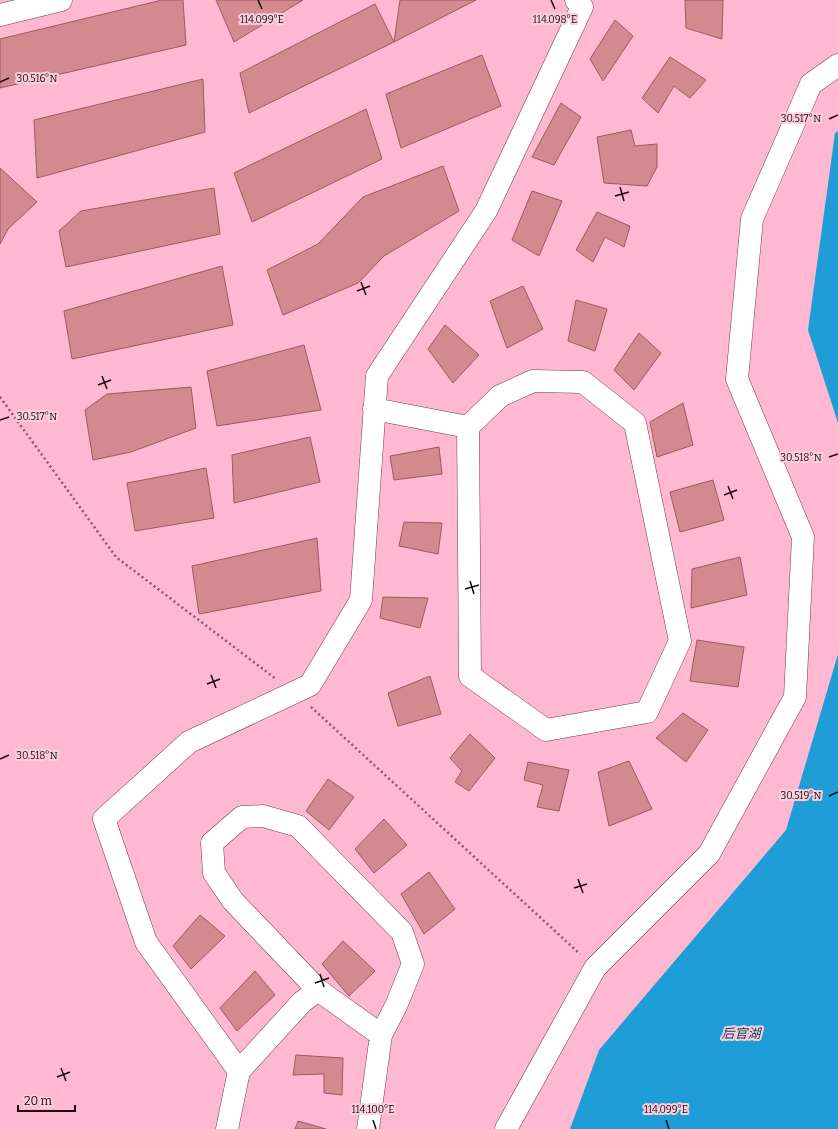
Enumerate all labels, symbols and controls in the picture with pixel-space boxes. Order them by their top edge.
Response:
text: 114.099°E [240,14,284,26]
text: 114.098°E [533,14,577,26]
text: 30.516°N [17,73,57,85]
text: 30.517°N [781,113,821,125]
text: 30.517°N [17,411,57,423]
text: 30.518°N [780,452,822,464]
text: 30.518°N [16,750,58,762]
text: 30.519°N [781,790,822,802]
water label: 后官湖 [721,1026,762,1041]
scale bar [18,1087,75,1113]
text: 20 m [24,1094,53,1108]
text: 114.100°E [351,1104,395,1116]
text: 114.099°E [644,1104,688,1116]

